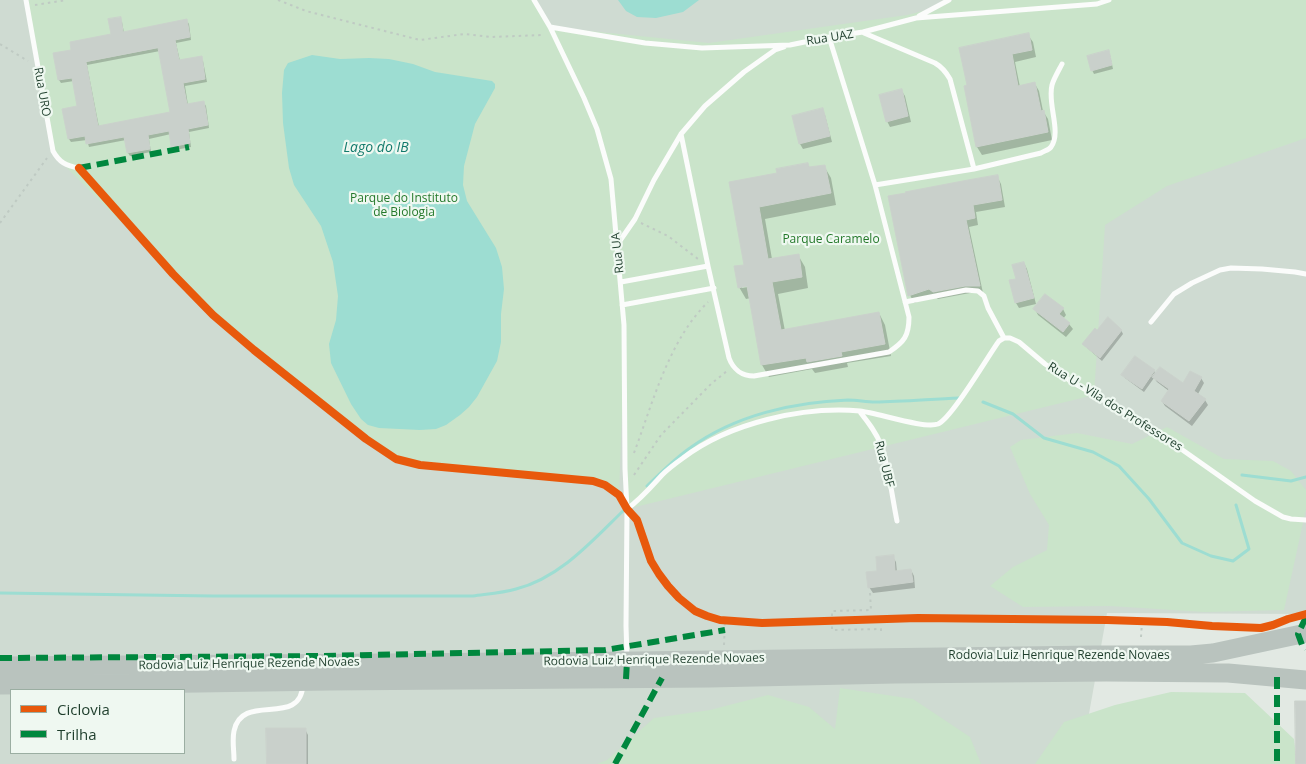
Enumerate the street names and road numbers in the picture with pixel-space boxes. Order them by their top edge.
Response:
street label: Rua UAZ [805,27,855,49]
street label: Rua URO [31,66,53,118]
street label: Rua UA [609,232,627,274]
street label: Rua U - Vila dos Professores [1045,360,1185,454]
street label: Rua UBF [871,439,897,489]
street label: Rodovia Luiz Henrique Rezende Novaes [948,649,1170,663]
street label: Rodovia Luiz Henrique Rezende Novaes [543,651,765,669]
street label: Rodovia Luiz Henrique Rezende Novaes [138,655,360,673]

